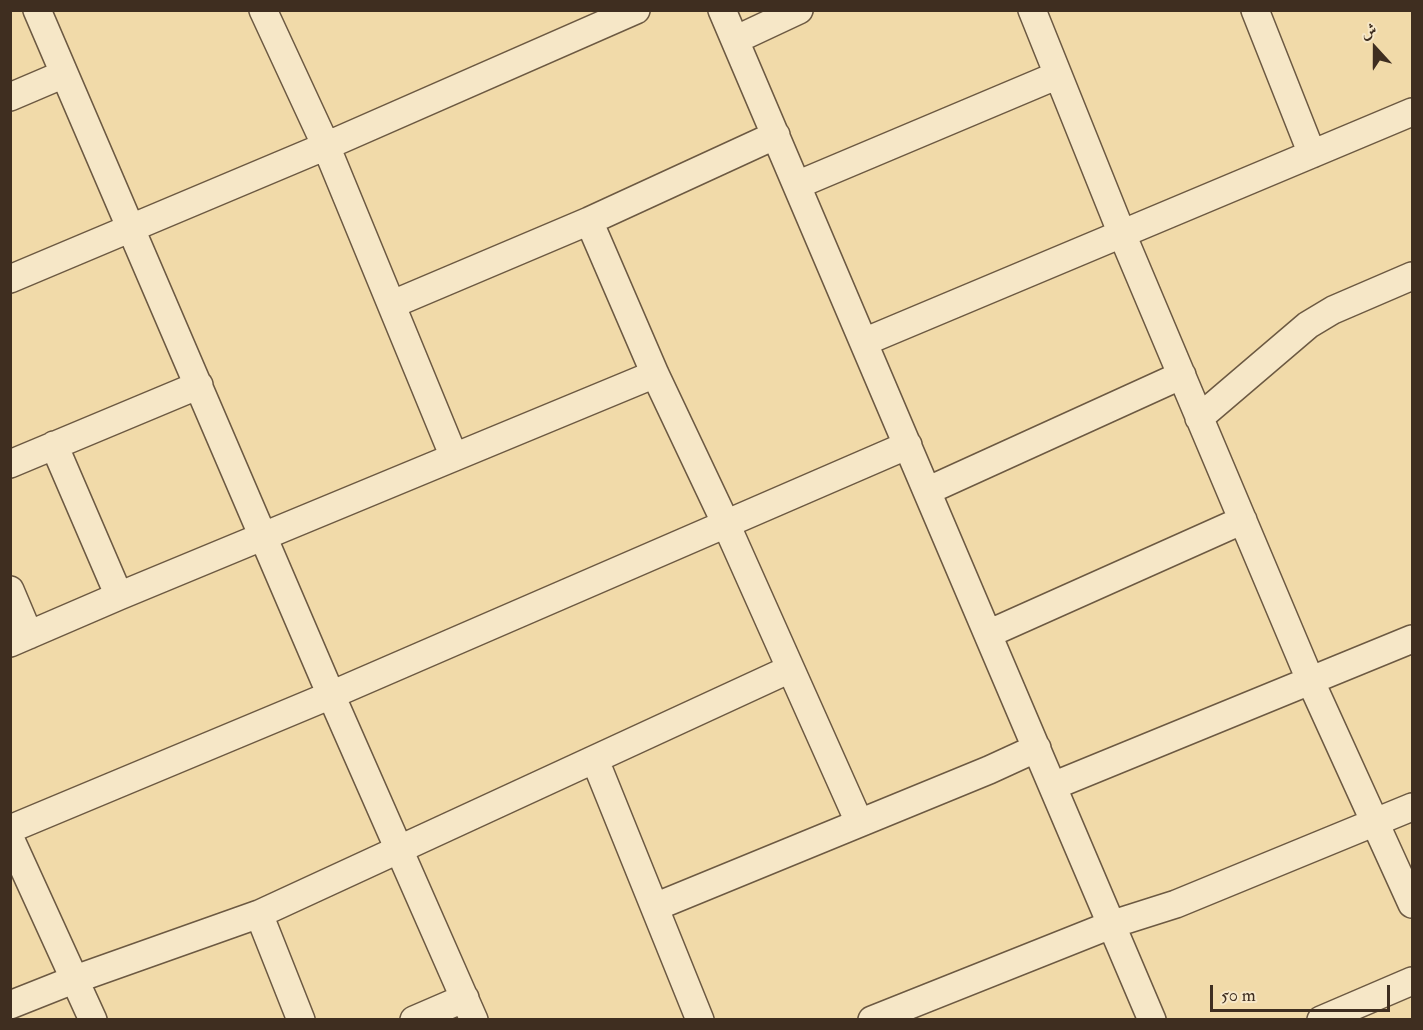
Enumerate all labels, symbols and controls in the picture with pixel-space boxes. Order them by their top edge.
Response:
north arrow [1345,18,1405,78]
text: ش [1358,19,1380,43]
scale bar [1213,973,1393,1011]
text: 50 m [1221,984,1256,1007]

